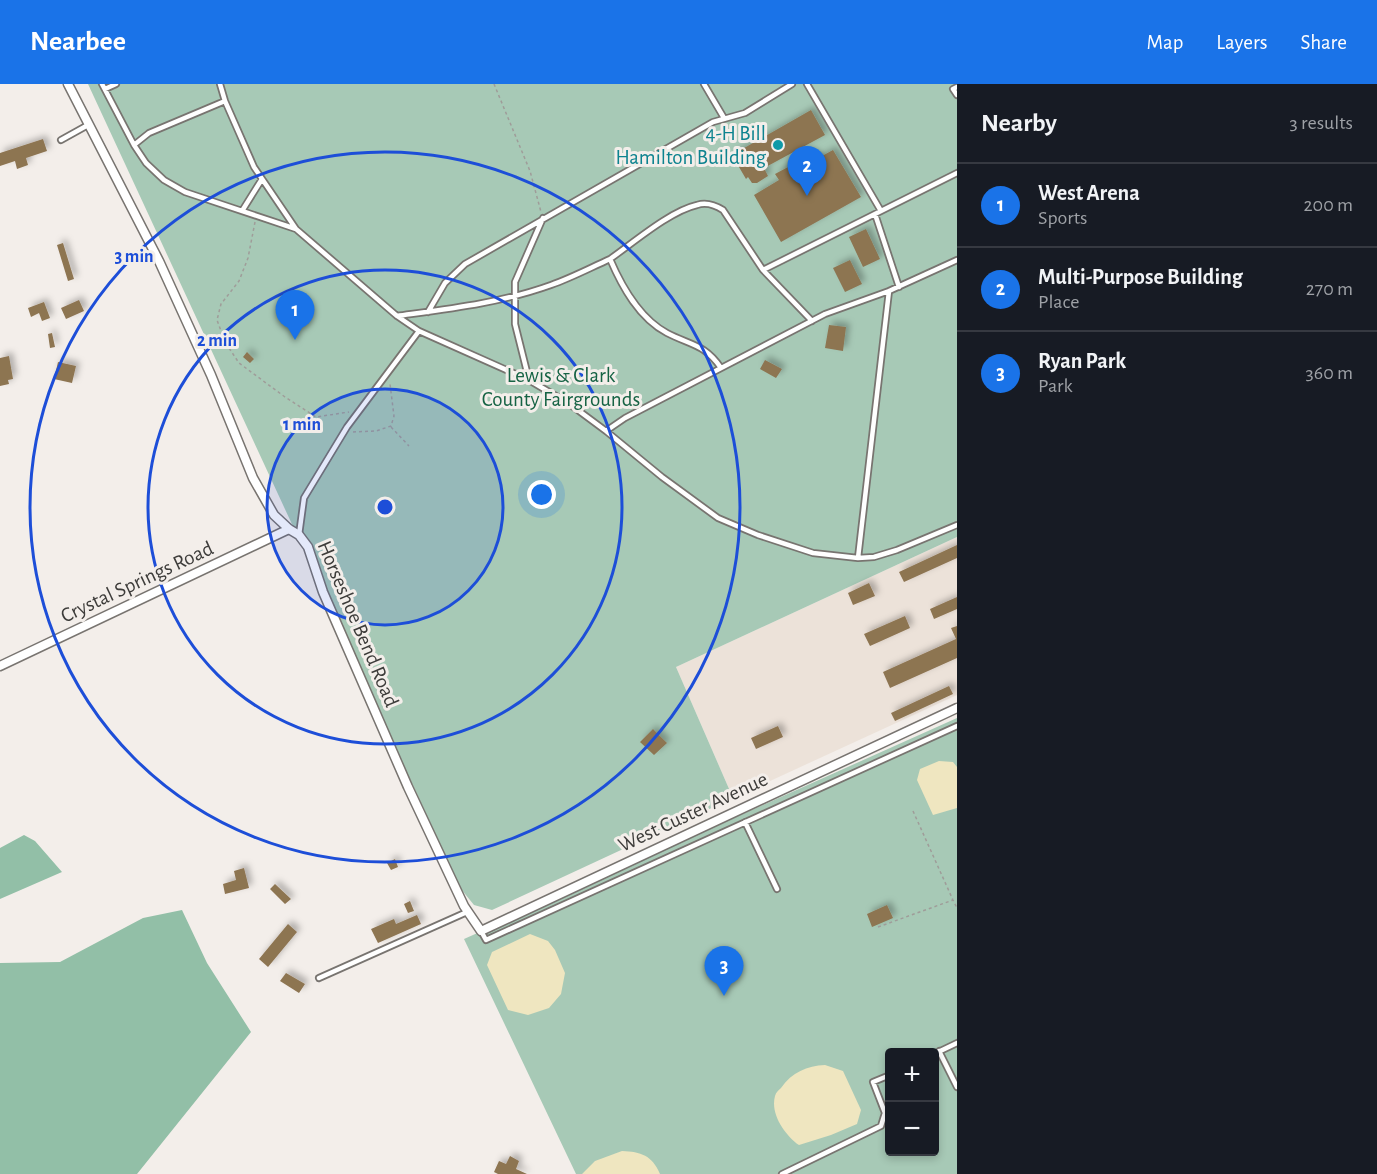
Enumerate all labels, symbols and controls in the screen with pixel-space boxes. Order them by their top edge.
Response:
text: Nearbee [30,28,126,56]
text: Map [1147,32,1183,53]
text: Layers [1216,32,1267,53]
text: Share [1300,32,1347,53]
text: Nearby [981,110,1057,136]
text: 3 results [1289,113,1353,133]
place label: 4-H Bill Hamilton Building [615,123,767,168]
marker: 4-H Bill Hamilton Building [771,138,785,152]
pin: 2 [788,147,826,196]
text: West Arena [1038,182,1140,204]
text: 1 [997,195,1004,215]
text: 200 m [1303,195,1353,215]
text: Sports [1038,208,1087,228]
text: 3 min [114,248,154,266]
text: Multi-Purpose Building [1038,266,1243,288]
text: 2 [996,279,1005,299]
text: 270 m [1306,279,1353,299]
pin: 1 [276,290,314,340]
text: Place [1038,292,1079,312]
text: 2 min [197,332,237,350]
text: Ryan Park [1038,350,1126,372]
text: 3 [996,363,1005,383]
text: 360 m [1306,363,1353,383]
park label: Lewis & Clark County Fairgrounds [482,365,640,410]
text: Park [1038,376,1073,396]
text: 1 min [283,416,321,434]
your location [527,480,556,509]
centre of rings [375,497,395,517]
street label: Crystal Springs Road [57,537,217,627]
street label: Horseshoe Bend Road [314,538,403,710]
street label: West Custer Avenue [615,768,771,856]
pin: 3 [704,946,744,996]
map controls [885,1048,939,1156]
button: + [885,1048,939,1102]
button: − [885,1102,939,1156]

